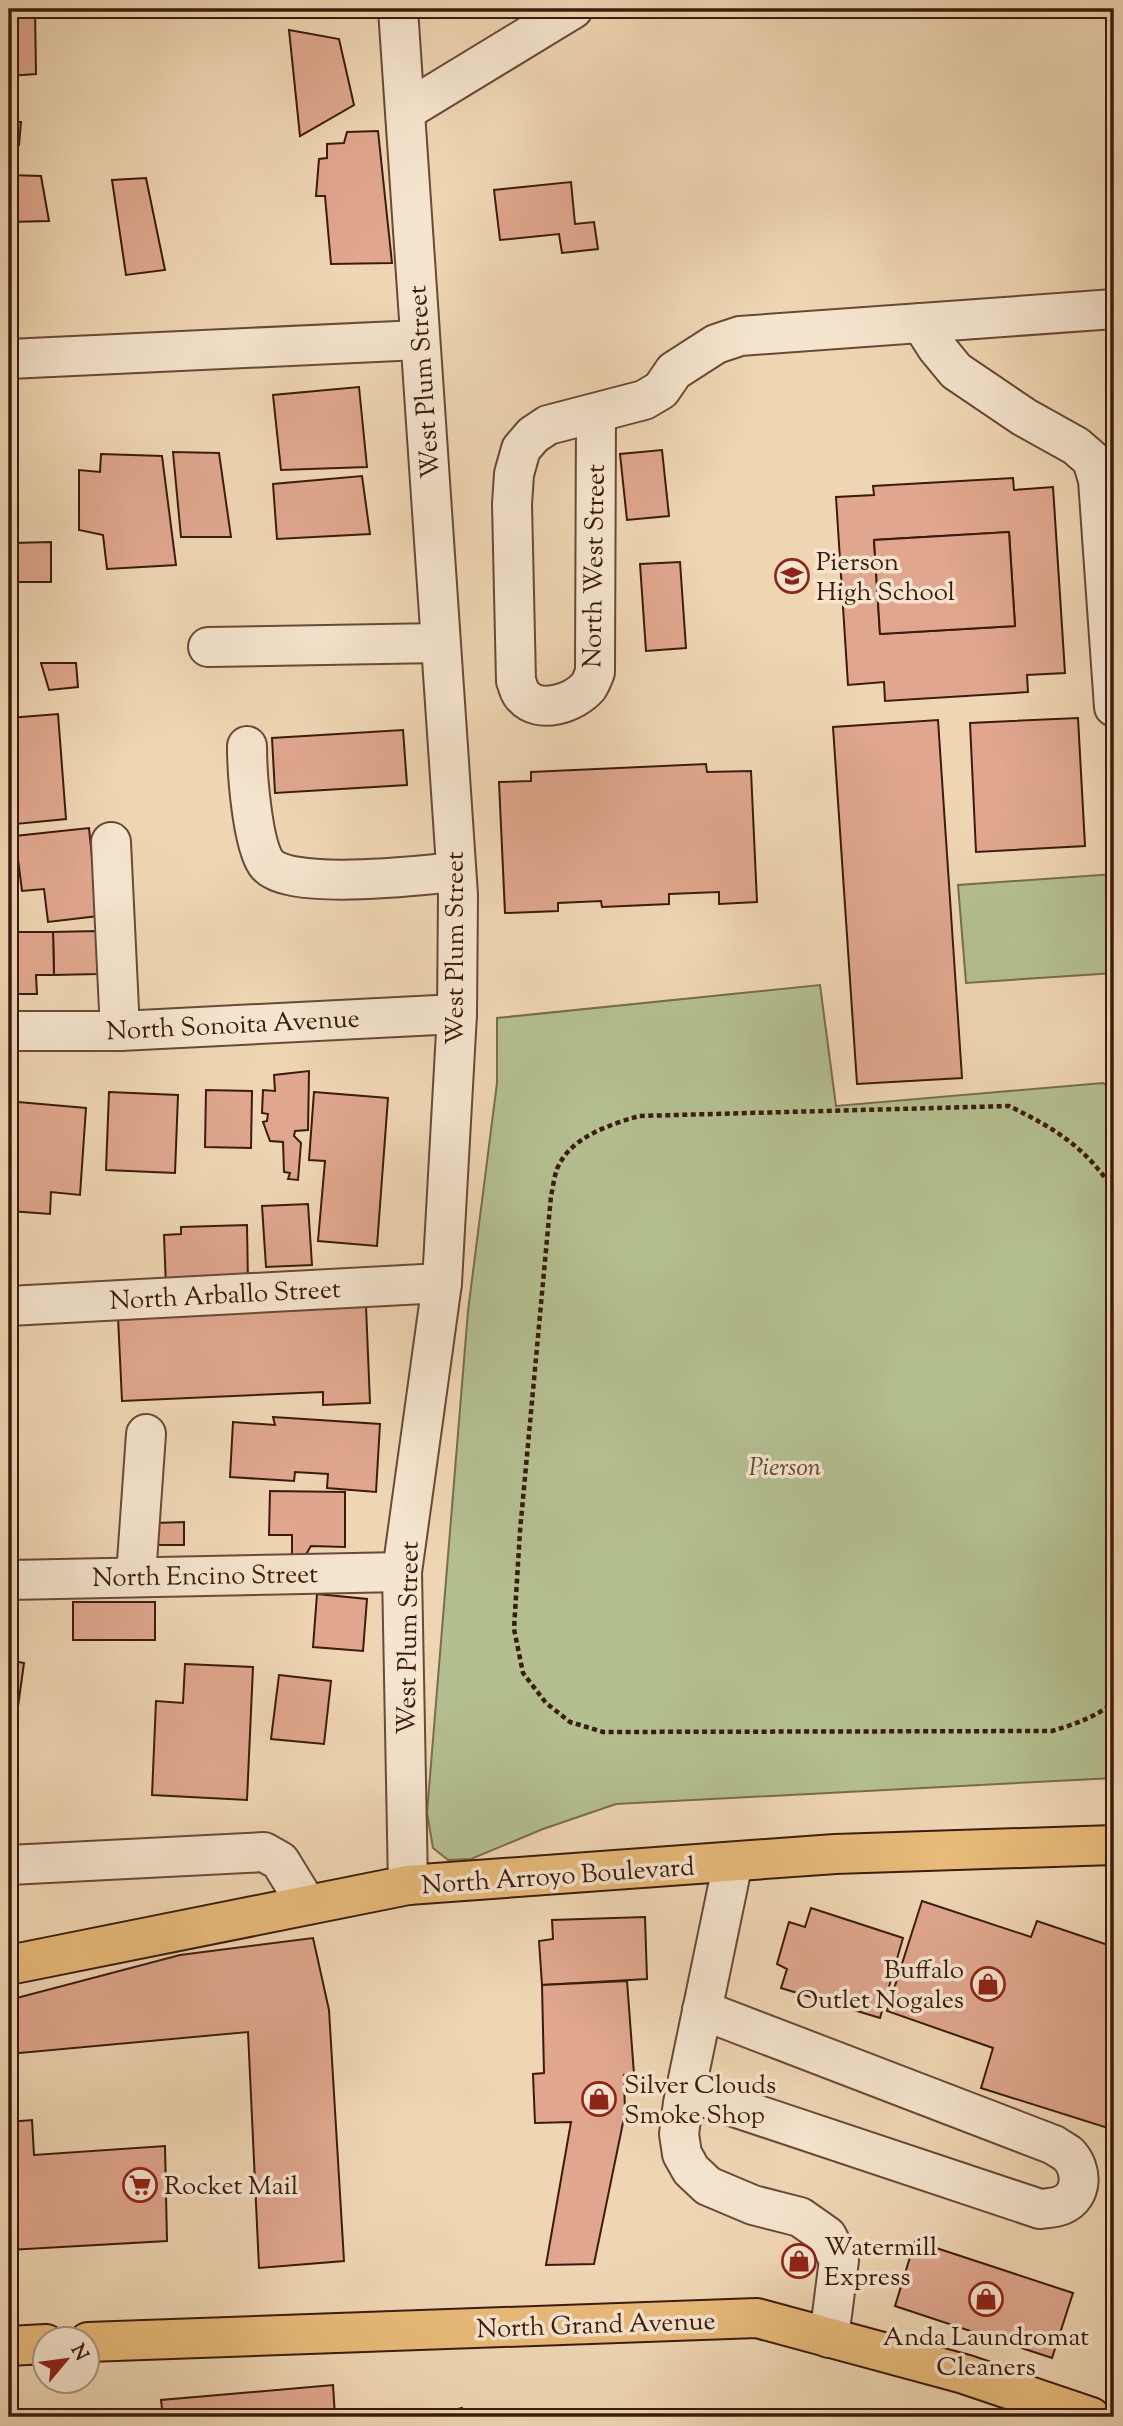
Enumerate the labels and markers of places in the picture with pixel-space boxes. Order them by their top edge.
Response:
place label: Pierson High School [816,545,955,612]
school or university icon: Pierson High School [773,557,811,595]
place label: Buffalo Outlet Nogales [796,1953,964,2020]
shop icon: Buffalo Outlet Nogales [969,1965,1007,2003]
place label: Silver Clouds Smoke Shop [624,2068,776,2135]
shop icon: Silver Clouds Smoke Shop [580,2080,618,2118]
supermarket icon: Rocket Mail [121,2166,159,2204]
place label: Rocket Mail [164,2169,298,2206]
place label: Watermill Express [824,2230,937,2297]
shop icon: Watermill Express [780,2242,818,2280]
shop icon: Anda Laundromat Cleaners [967,2280,1005,2318]
place label: Anda Laundromat Cleaners [883,2320,1089,2387]

